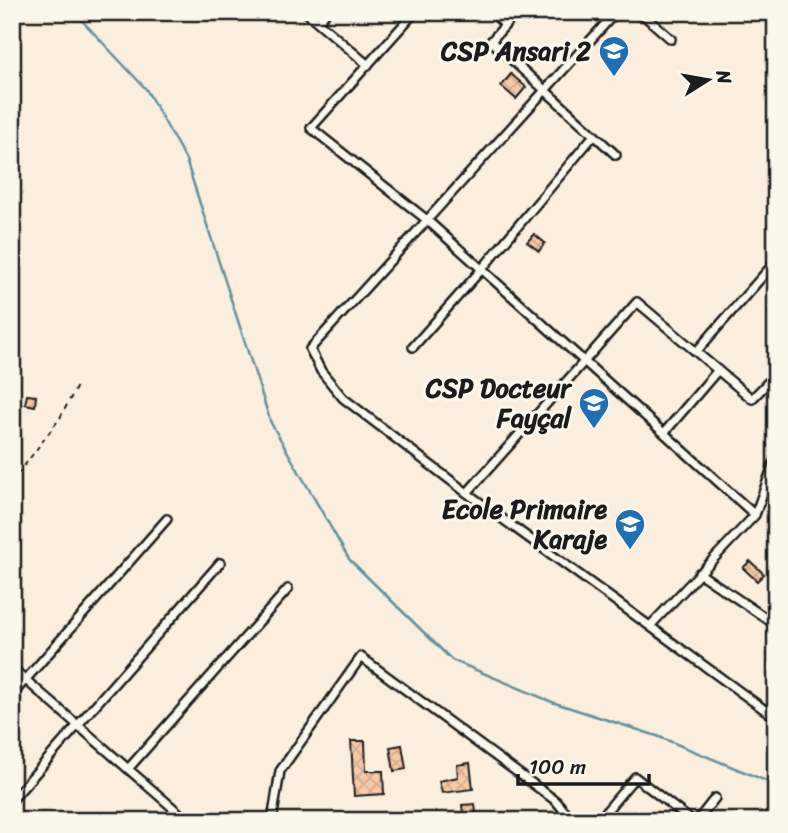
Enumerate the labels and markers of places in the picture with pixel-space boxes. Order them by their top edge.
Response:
place label: CSP Ansari 2 [440,28,591,74]
school or university icon: CSP Ansari 2 [597,34,631,78]
place label: CSP Docteur Fayçal [425,365,573,441]
school or university icon: CSP Docteur Fayçal [577,386,611,430]
place label: Ecole Primaire Karaje [442,486,607,562]
school or university icon: Ecole Primaire Karaje [613,507,647,551]

